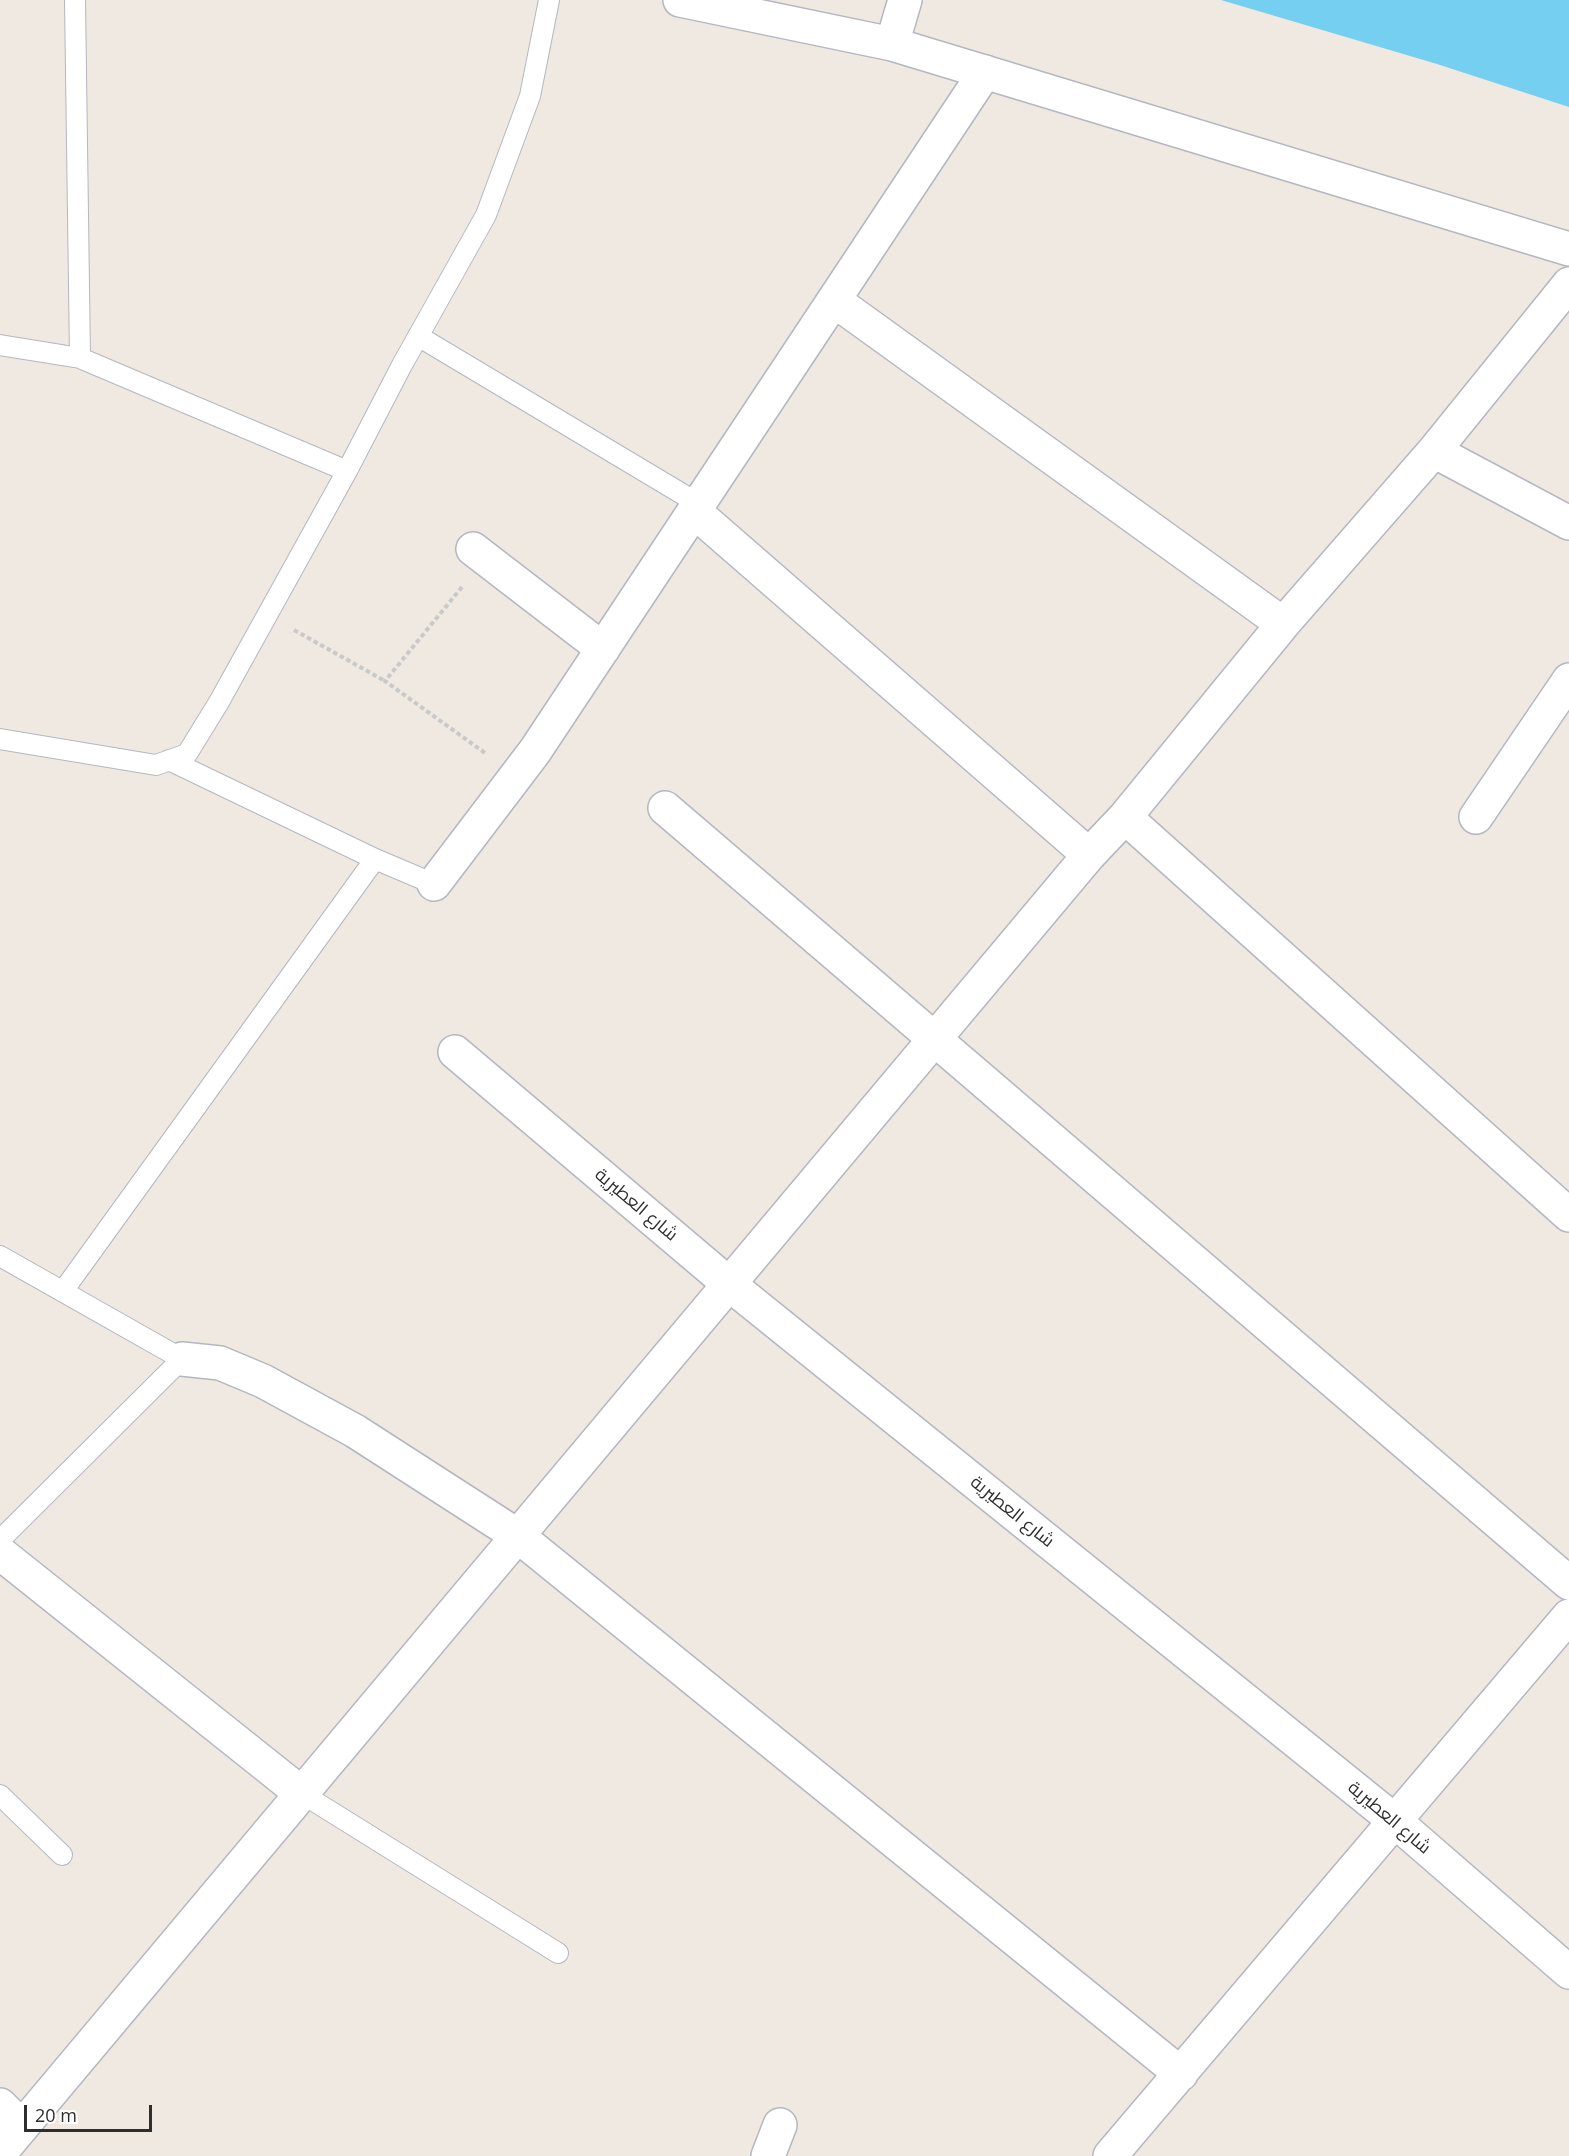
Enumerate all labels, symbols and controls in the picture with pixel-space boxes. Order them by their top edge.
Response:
street label: شارع العطيرية [590,1164,682,1246]
street label: شارع العطيرية [966,1472,1058,1552]
street label: شارع العطيرية [1343,1777,1435,1859]
scale bar [27,2093,154,2131]
text: 20 m [35,2103,77,2127]

